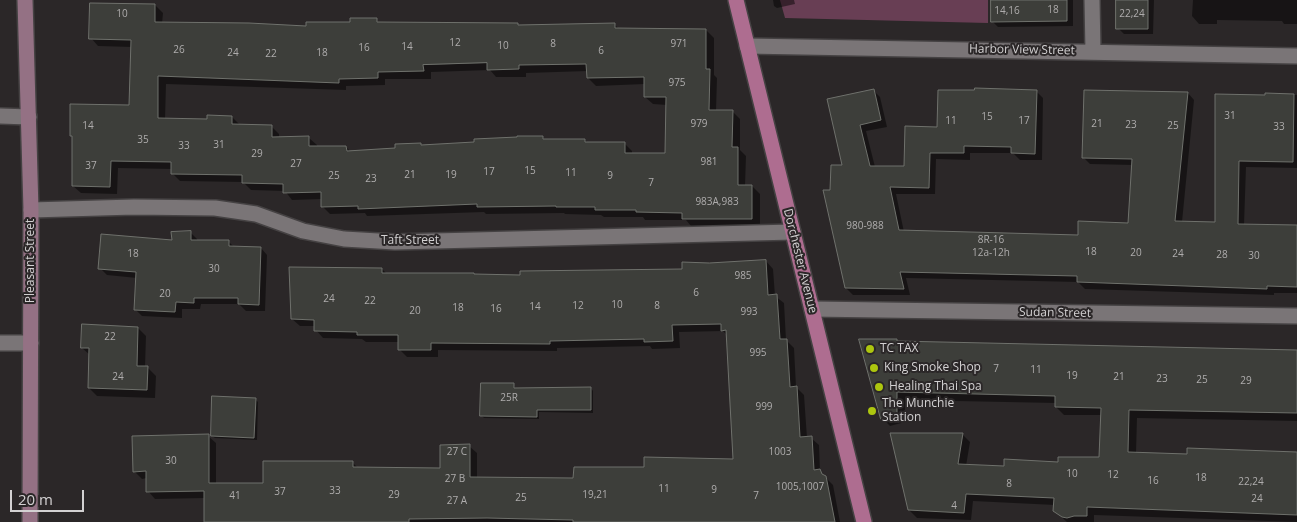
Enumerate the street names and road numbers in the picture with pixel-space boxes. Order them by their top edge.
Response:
street label: Harbor View Street [969,42,1075,58]
street label: Dorchester Avenue [780,207,820,315]
street label: Pleasant Street [24,219,38,303]
street label: Taft Street [381,234,439,248]
street label: Sudan Street [1019,305,1091,321]

